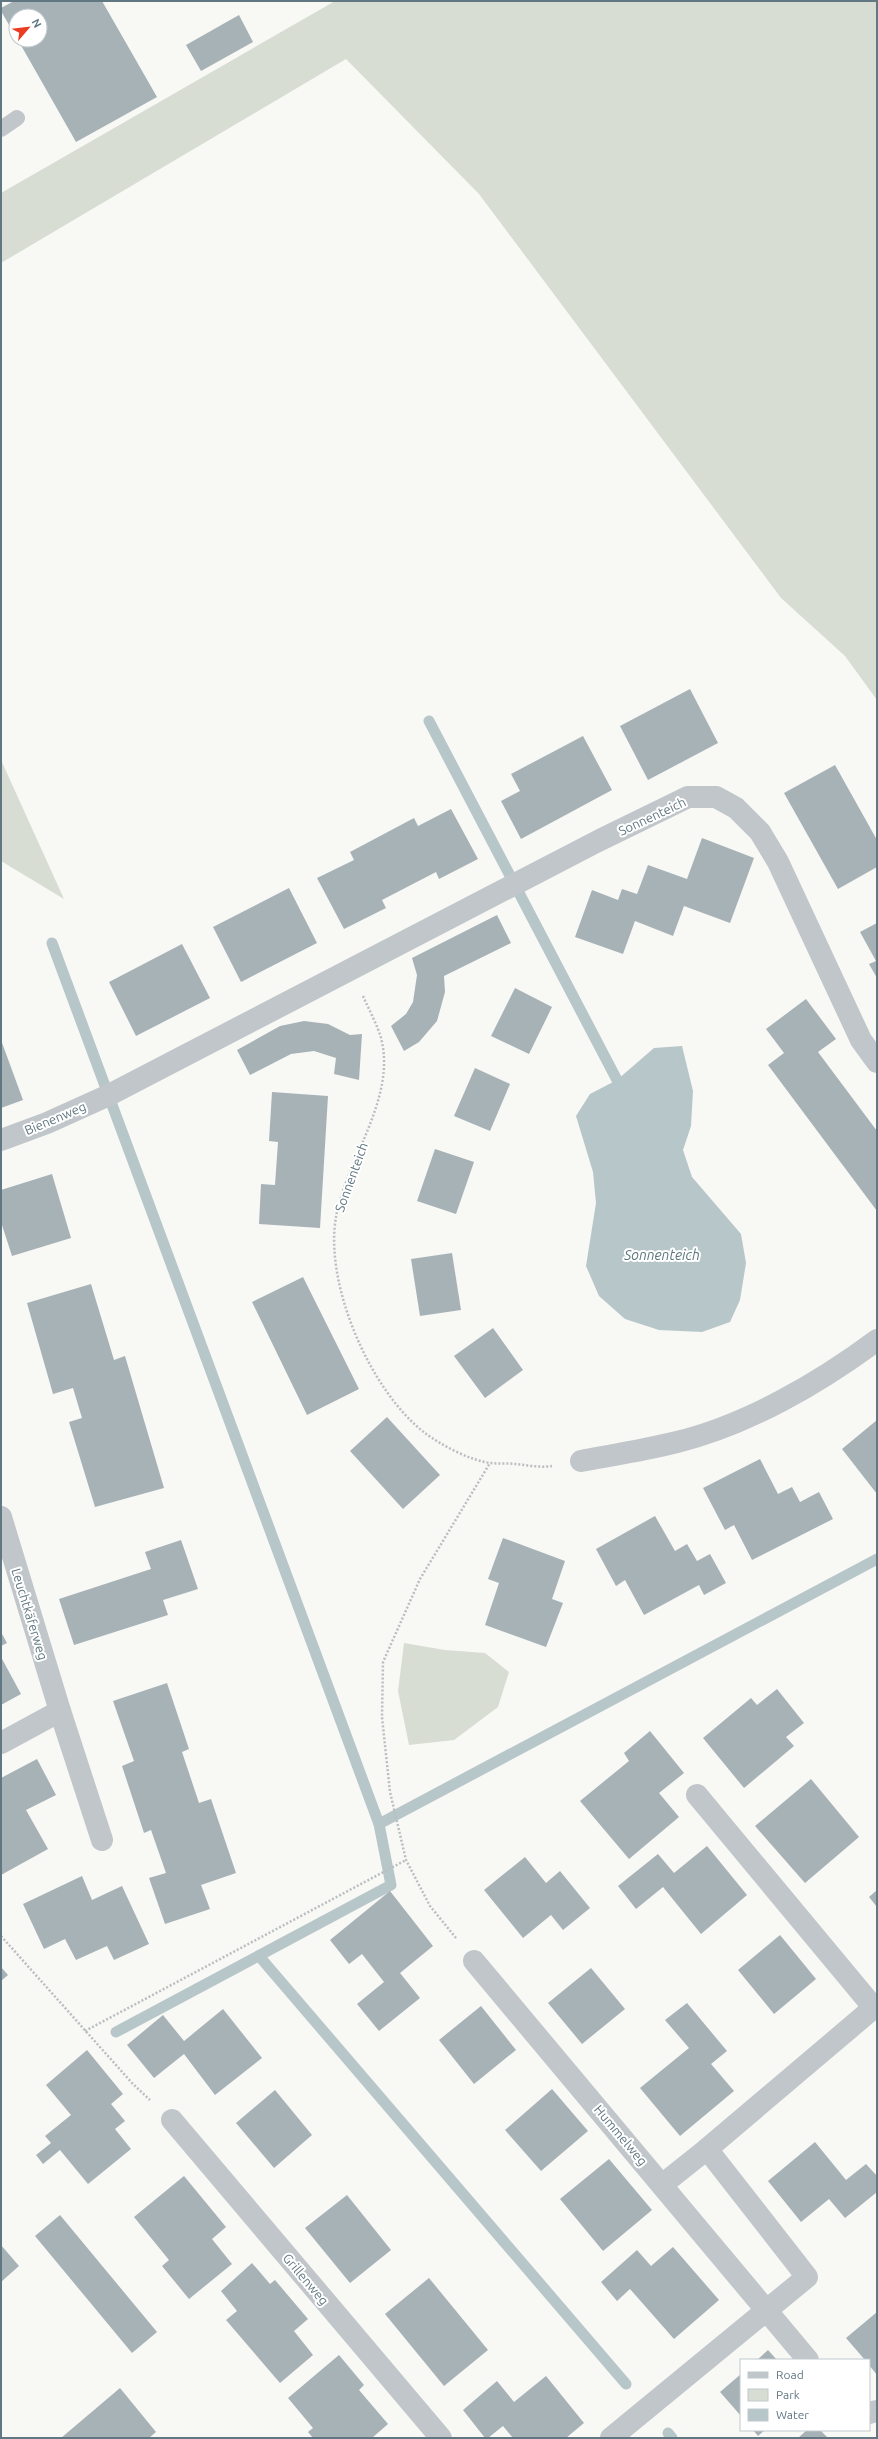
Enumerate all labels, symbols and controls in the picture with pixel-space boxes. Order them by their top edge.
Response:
north arrow [8,8,48,48]
text: N [30,17,44,30]
street label: Sonnenteich [616,794,688,838]
street label: Bienenweg [22,1099,88,1137]
street label: Sonnenteich [332,1140,370,1214]
water label: Sonnenteich [623,1247,700,1263]
street label: Leuchtkäferweg [9,1566,51,1662]
street label: Hummelweg [592,2102,650,2168]
street label: Grillenweg [280,2250,332,2308]
legend [740,2359,870,2431]
text: Road [776,2368,804,2381]
text: Park [776,2388,800,2401]
text: Water [776,2408,809,2421]

